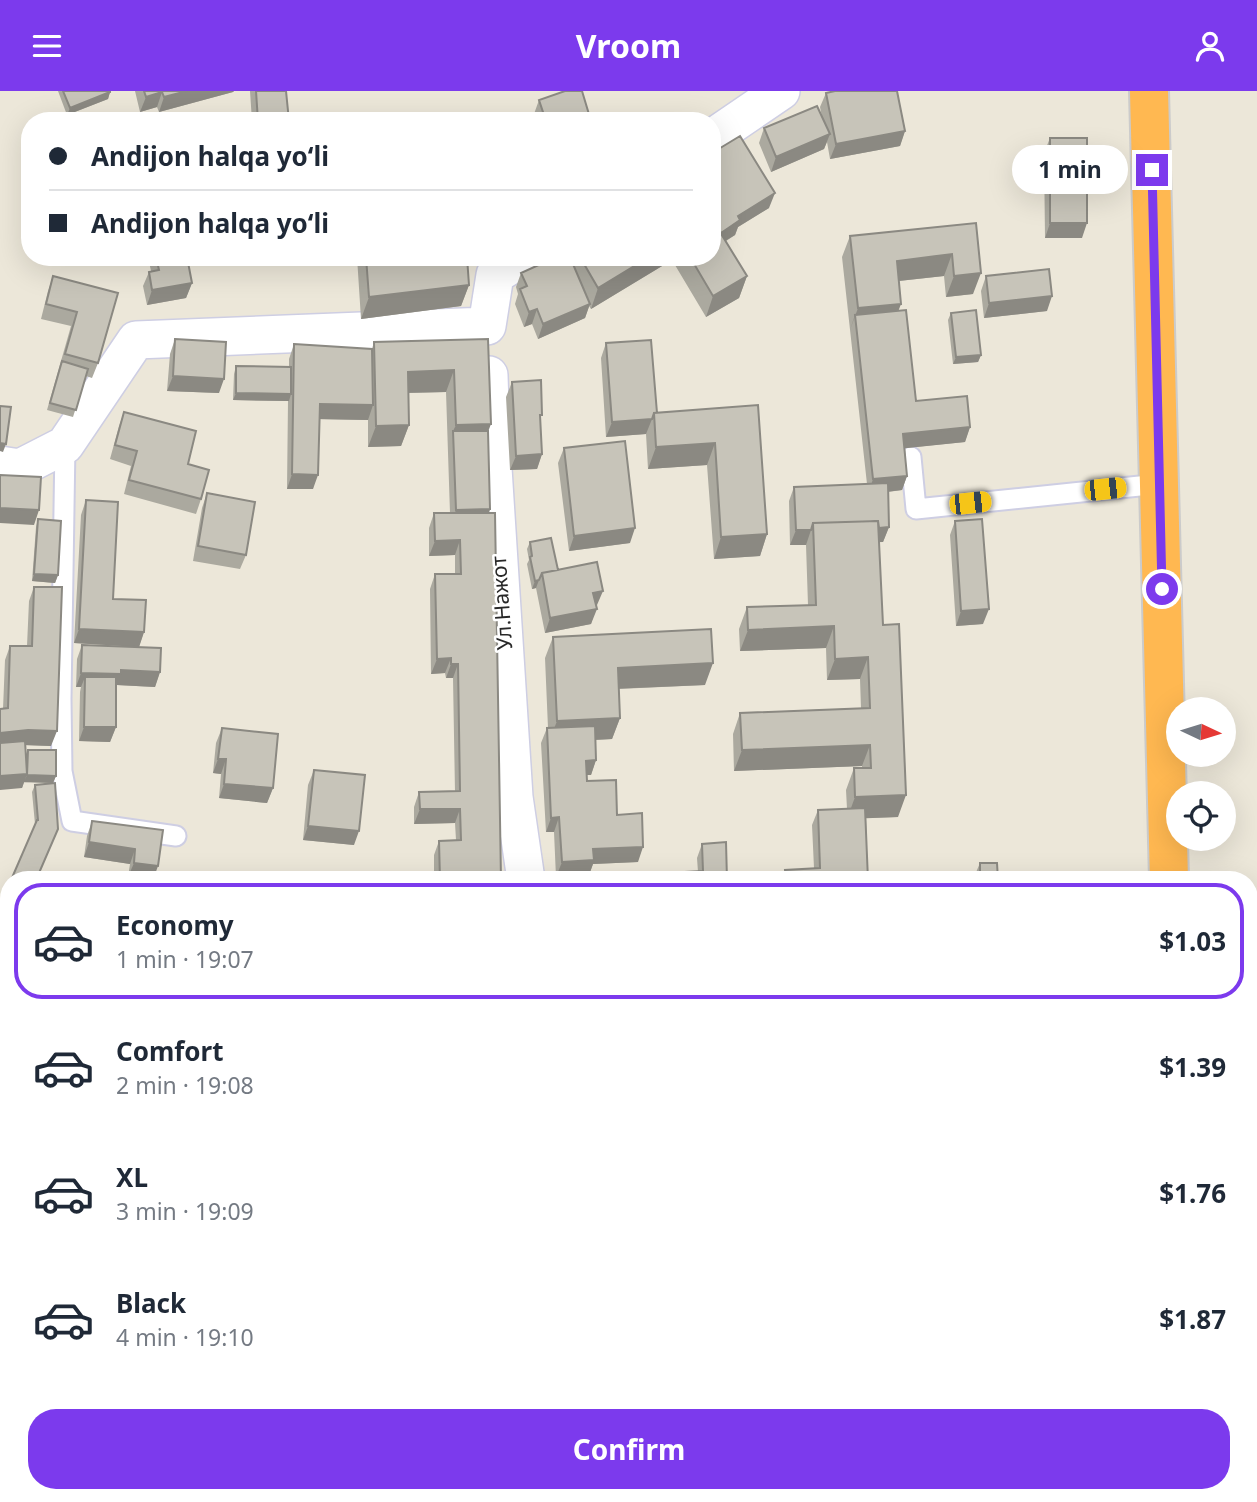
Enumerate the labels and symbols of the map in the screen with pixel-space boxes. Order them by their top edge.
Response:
callout: 1 min [1012,146,1128,195]
route end [1136,154,1168,186]
car [1084,476,1127,502]
car [949,490,992,516]
street label: Ул.Нажот [484,555,518,651]
route start [1146,573,1178,605]
north arrow [1166,697,1236,767]

